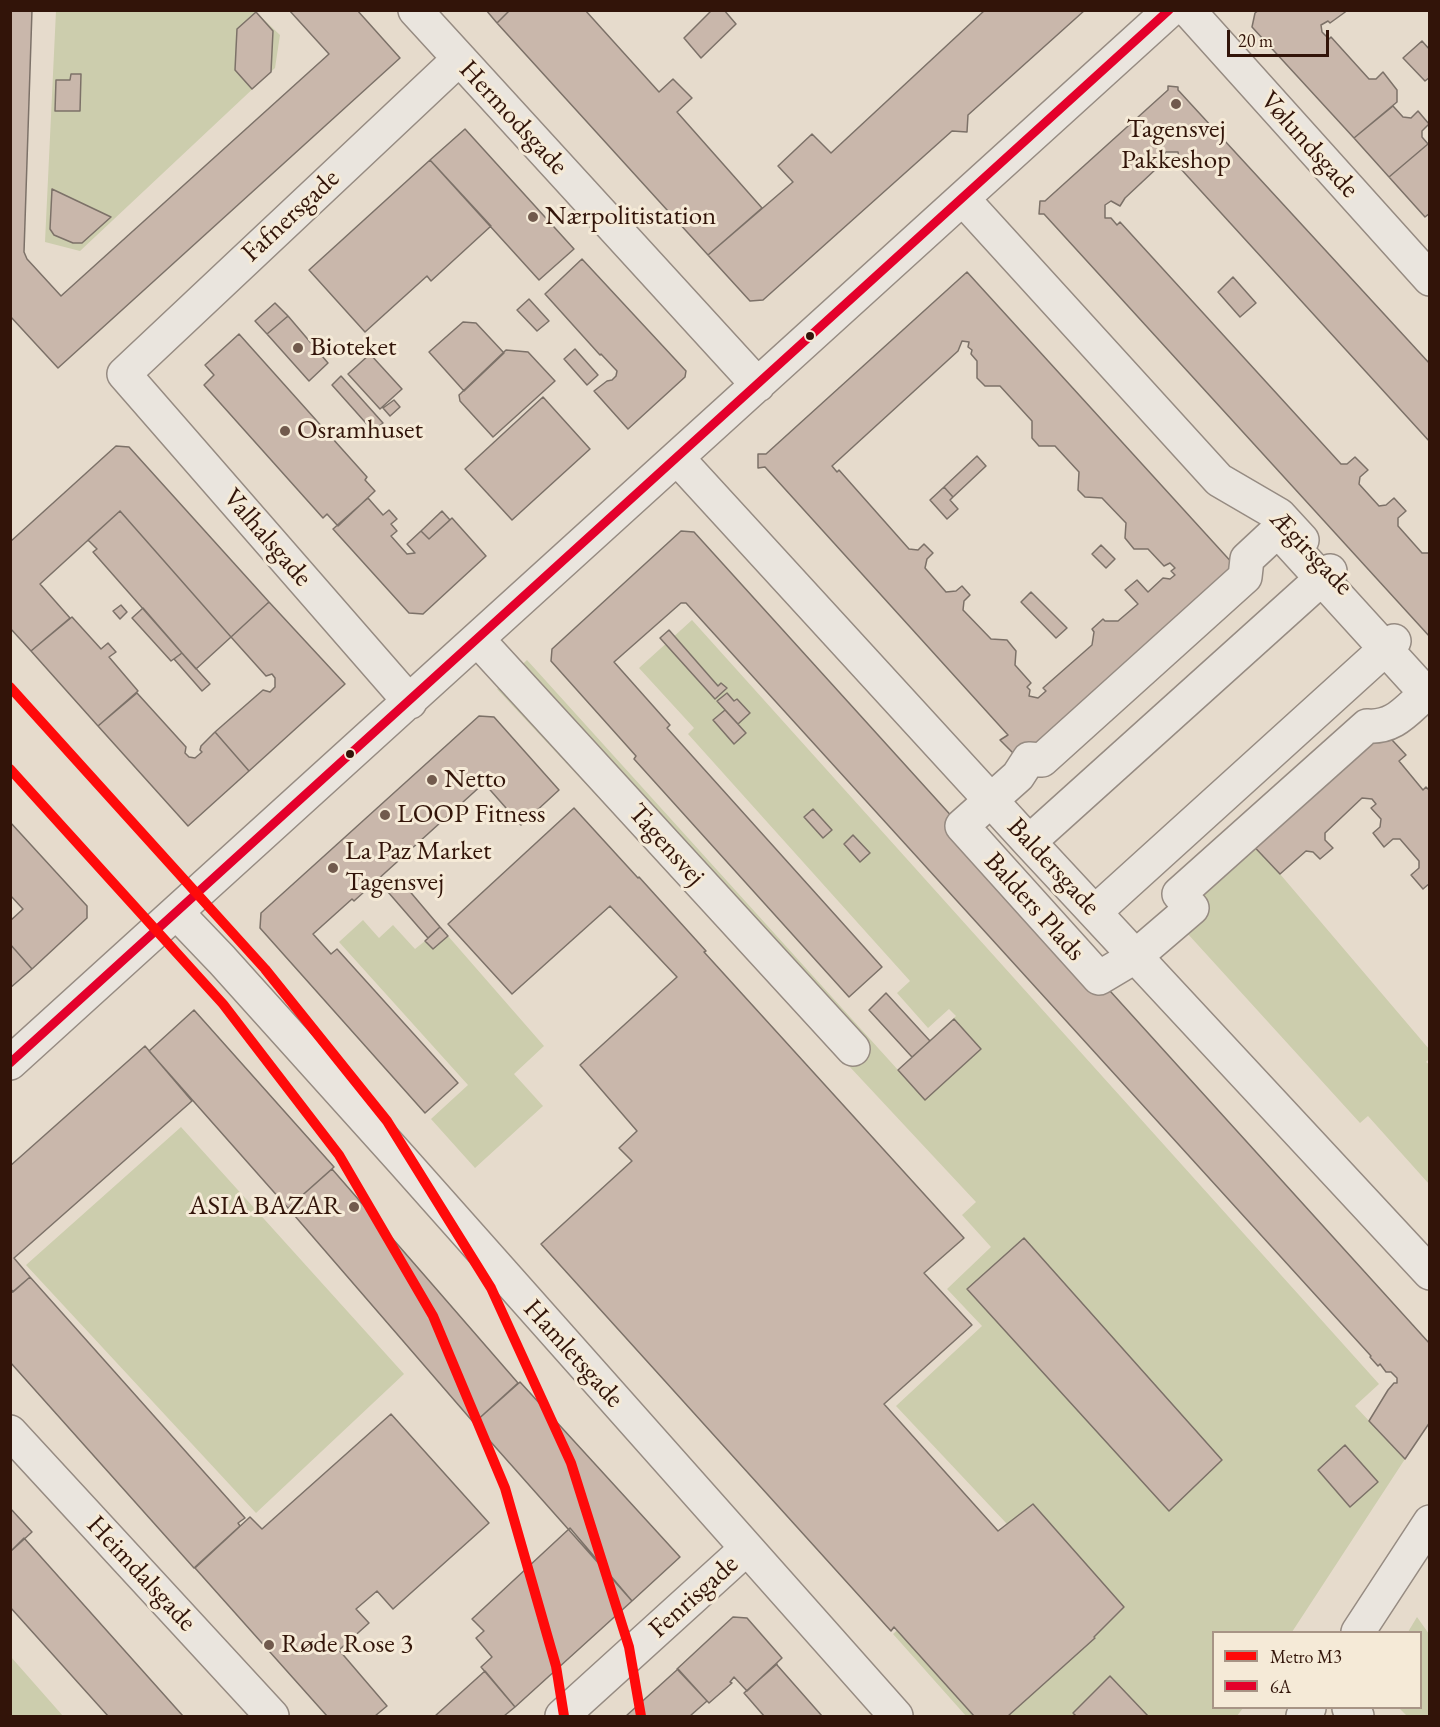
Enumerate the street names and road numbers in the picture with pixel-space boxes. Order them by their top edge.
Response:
street label: Hermodsgade [452,54,574,182]
street label: Vølundsgade [1253,85,1365,205]
street label: Fafnersgade [235,163,347,269]
street label: Valhalsgade [216,482,318,594]
street label: Ægirsgade [1262,503,1360,603]
street label: Tagensvej [621,797,711,893]
street label: Baldersgade [1000,811,1106,923]
street label: Balders Plads [977,846,1091,968]
street label: Hamletsgade [516,1293,630,1415]
street label: Heimdalsgade [79,1509,203,1639]
street label: Fenrisgade [643,1549,745,1645]

